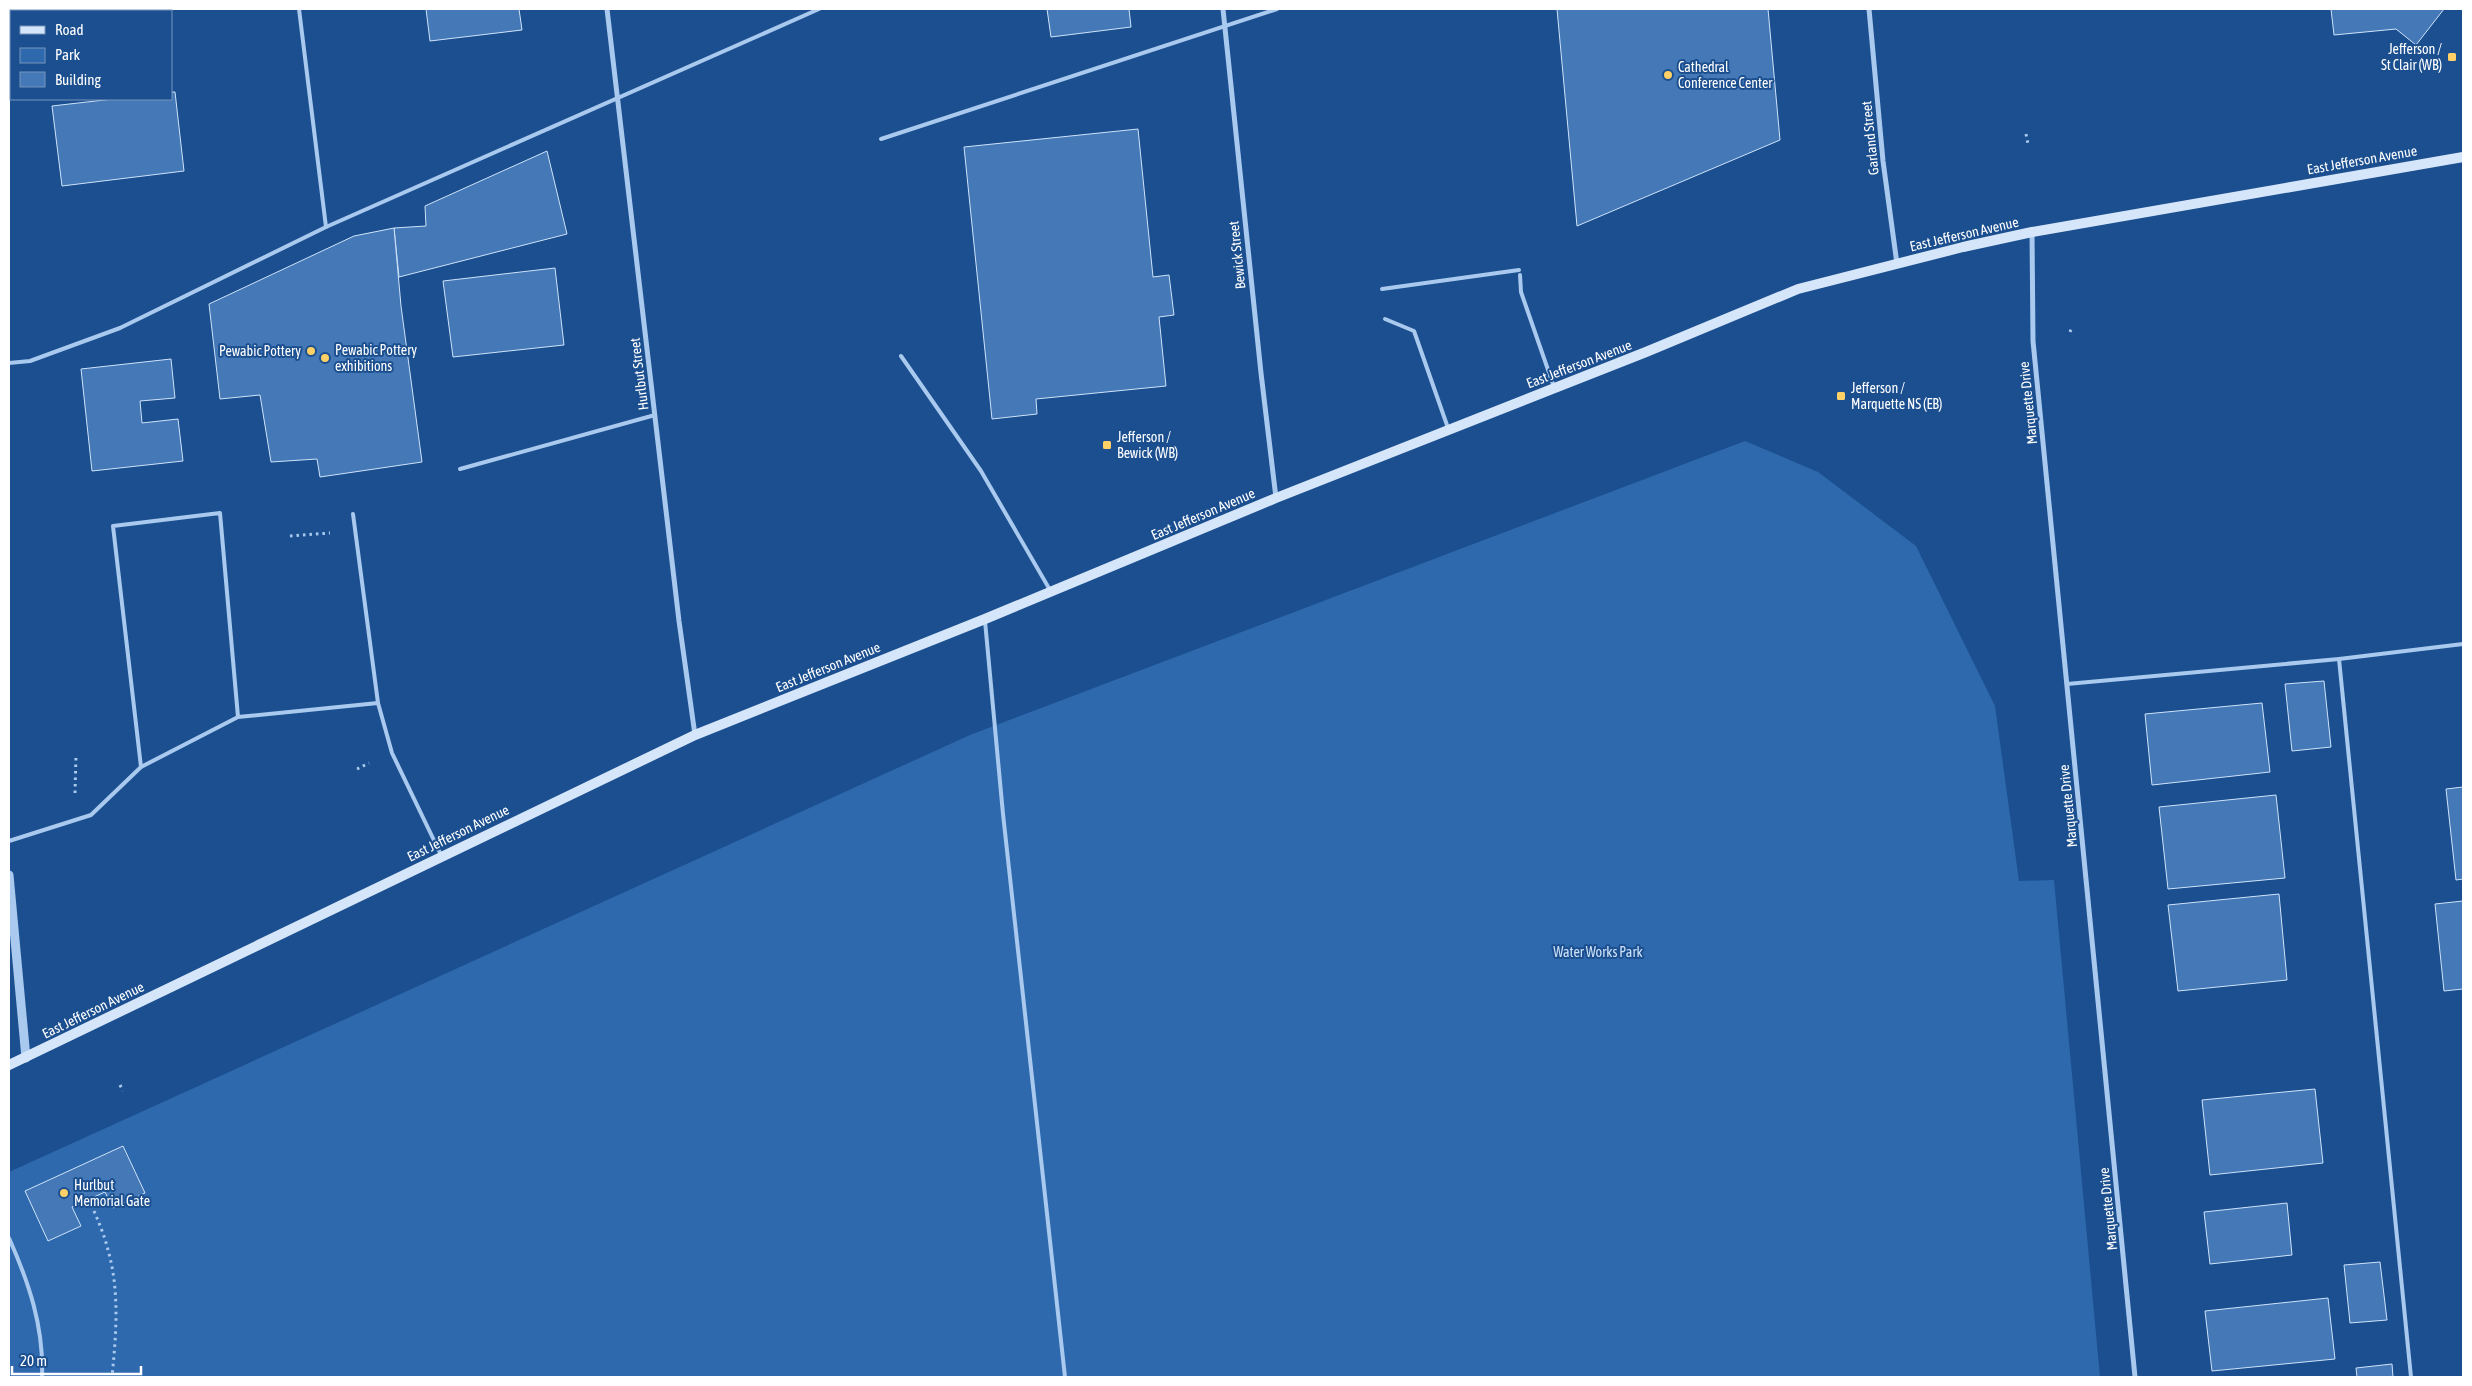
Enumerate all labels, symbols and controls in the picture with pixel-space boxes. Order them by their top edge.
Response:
legend [10,10,172,100]
text: Road [55,21,84,38]
place label: Jefferson / St Clair (WB) [2381,41,2442,73]
text: Park [55,46,80,63]
marker: Jefferson / St Clair (WB) [2446,51,2458,63]
place label: Cathedral Conference Center [1678,59,1773,91]
marker: Cathedral Conference Center [1662,69,1674,81]
text: Building [55,71,101,88]
street label: Garland Street [1858,100,1882,176]
street label: East Jefferson Avenue [2306,142,2418,178]
street label: East Jefferson Avenue [1908,214,2020,254]
street label: Bewick Street [1225,220,1249,290]
street label: Hurlbut Street [627,337,651,411]
street label: East Jefferson Avenue [1524,337,1634,391]
place label: Pewabic Pottery exhibitions [335,342,417,374]
place label: Pewabic Pottery [219,343,301,359]
marker: Pewabic Pottery [305,345,317,357]
marker: Pewabic Pottery exhibitions [319,352,331,364]
street label: Marquette Drive [2016,361,2040,445]
place label: Jefferson / Marquette NS (EB) [1851,380,1942,412]
marker: Jefferson / Marquette NS (EB) [1835,390,1847,402]
place label: Jefferson / Bewick (WB) [1117,429,1178,461]
marker: Jefferson / Bewick (WB) [1101,439,1113,451]
street label: East Jefferson Avenue [1149,485,1257,543]
street label: East Jefferson Avenue [773,639,883,695]
street label: Marquette Drive [2056,764,2080,848]
street label: East Jefferson Avenue [404,801,512,865]
park label: Water Works Park [1553,944,1643,960]
street label: East Jefferson Avenue [39,978,147,1042]
street label: Marquette Drive [2096,1167,2120,1251]
place label: Hurlbut Memorial Gate [74,1177,150,1209]
marker: Hurlbut Memorial Gate [58,1187,70,1199]
scale bar [12,1344,141,1376]
text: 20 m [20,1352,47,1369]

